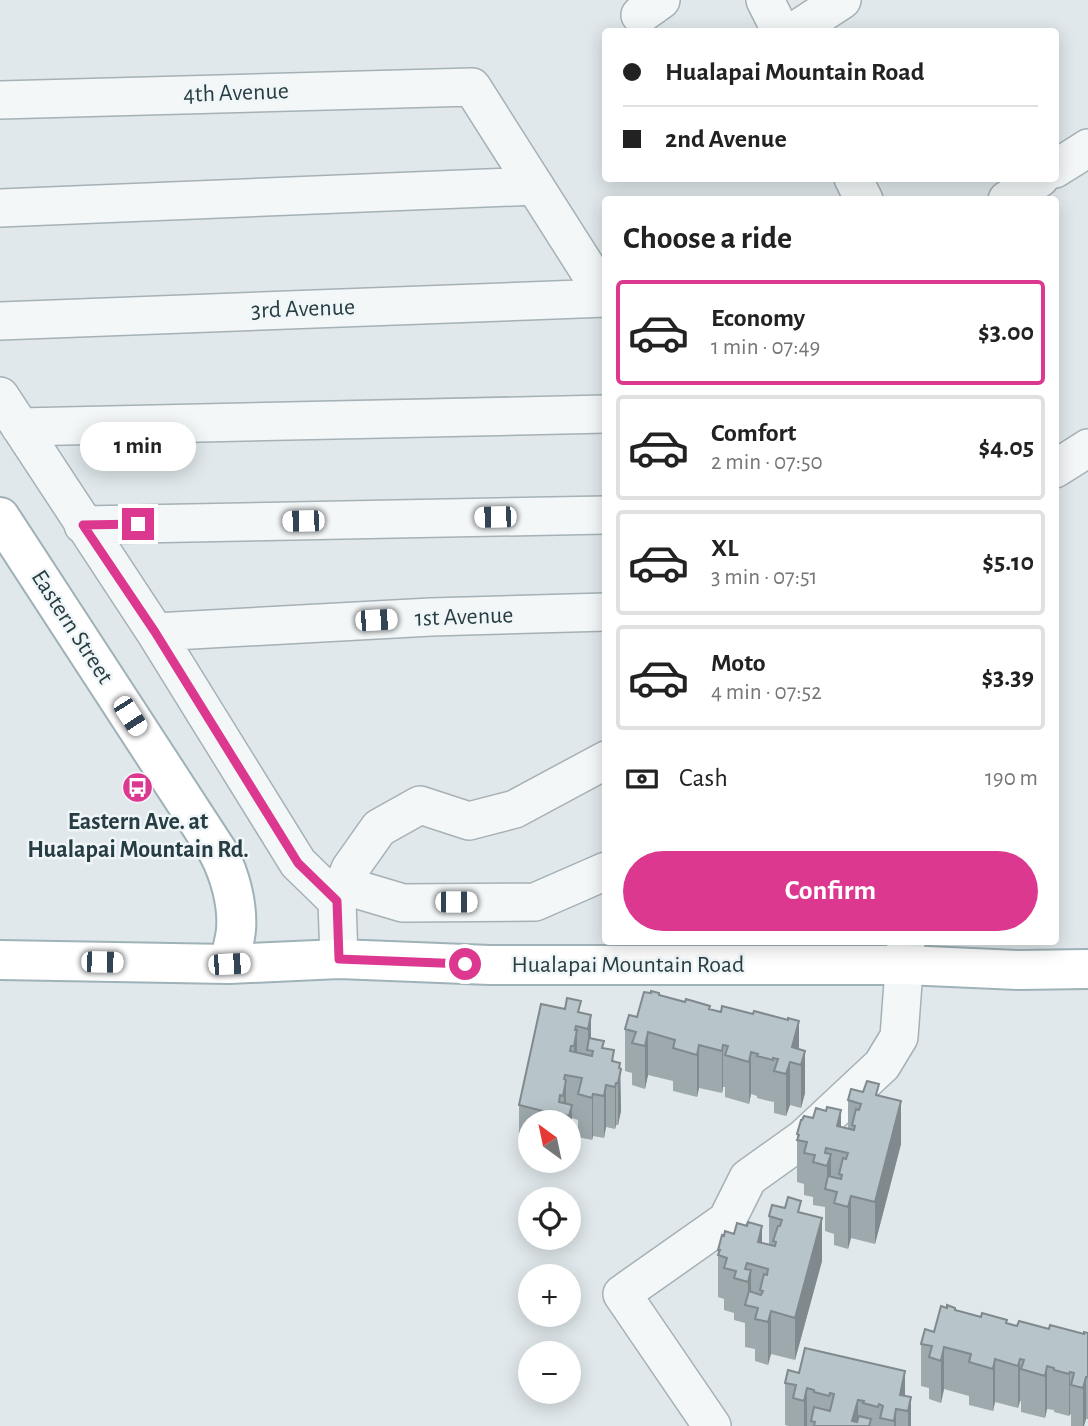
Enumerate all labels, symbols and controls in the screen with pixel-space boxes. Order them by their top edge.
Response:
text: Hualapai Mountain Road [665,59,925,85]
street label: 4th Avenue [183,79,289,107]
text: 2nd Avenue [665,126,787,152]
text: Choose a ride [623,222,792,254]
street label: 3rd Avenue [251,295,355,323]
icon: car [627,301,690,364]
text: Economy [711,305,805,331]
text: $3.00 [978,319,1034,345]
text: 1 min · 07:49 [711,336,820,359]
icon: car [627,416,690,479]
text: Comfort [711,420,796,446]
callout: 1 min [80,422,196,472]
text: $4.05 [978,434,1034,460]
text: 1 min [114,435,162,458]
text: 2 min · 07:50 [711,451,823,474]
car [474,506,517,528]
route end [122,508,154,540]
car [282,510,325,532]
icon: car [627,531,690,594]
text: XL [711,535,738,561]
text: $5.10 [982,549,1034,575]
street label: Eastern Street [27,566,118,688]
text: 3 min · 07:51 [711,566,818,589]
street label: 1st Avenue [414,603,514,631]
car [355,608,398,632]
icon: car [627,646,690,709]
text: Moto [711,650,766,676]
text: $3.39 [981,664,1034,690]
text: 4 min · 07:52 [711,681,822,704]
car [110,693,151,739]
icon: cash [623,760,661,798]
text: Cash [679,765,728,791]
text: 190 m [985,767,1038,790]
bus stop icon: Eastern Ave. at Hualapai Mountain Rd. [121,771,155,805]
place label: Eastern Ave. at Hualapai Mountain Rd. [27,810,249,862]
button: Confirm [623,851,1038,931]
car [436,892,478,913]
route start [449,948,481,980]
car [81,951,124,973]
car [208,952,251,976]
street label: Hualapai Mountain Road [512,953,744,977]
north arrow [518,1110,581,1172]
map controls [518,1110,581,1404]
button: locate [518,1187,581,1250]
button: + [518,1264,581,1327]
button: − [518,1341,581,1404]

